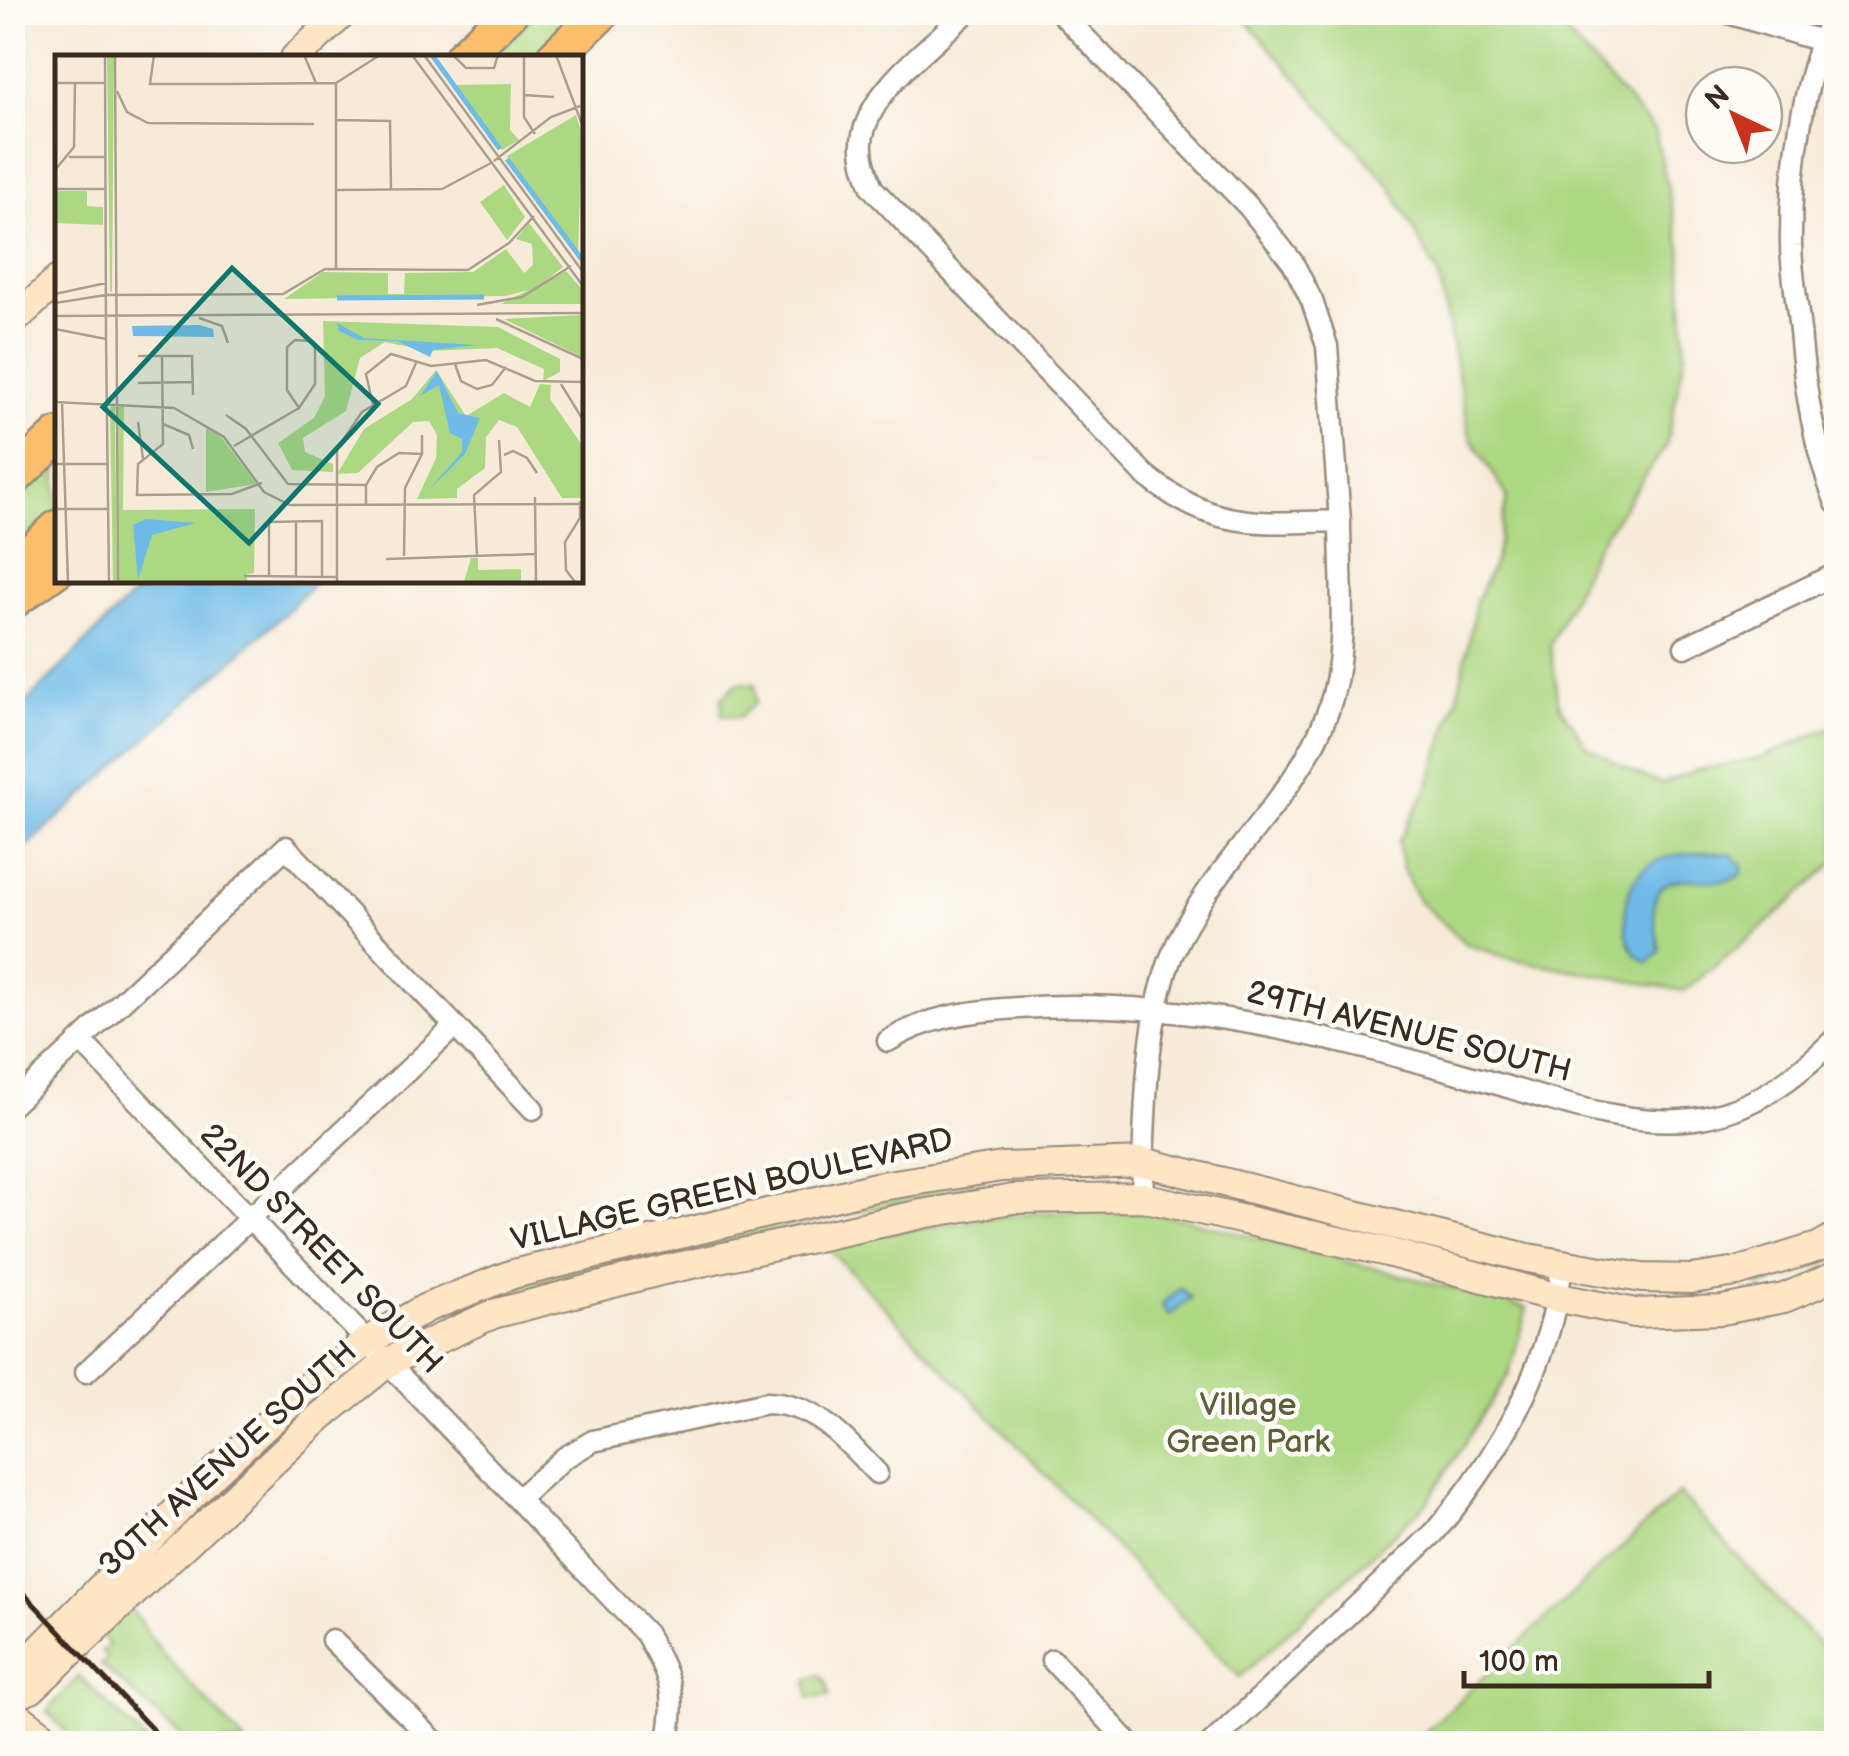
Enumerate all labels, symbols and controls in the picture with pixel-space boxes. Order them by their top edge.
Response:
inset map [55,55,582,582]
north arrow [1684,65,1784,165]
text: N [1699,79,1737,117]
street label: 29TH AVENUE SOUTH [1243,973,1575,1091]
street label: 22ND STREET SOUTH [191,1116,451,1382]
street label: VILLAGE GREEN BOULEVARD [507,1120,957,1260]
street label: 30TH AVENUE SOUTH [91,1333,365,1585]
park label: Village Green Park [1166,1386,1330,1462]
scale bar [1464,1626,1709,1688]
text: 100 m [1479,1644,1559,1680]

